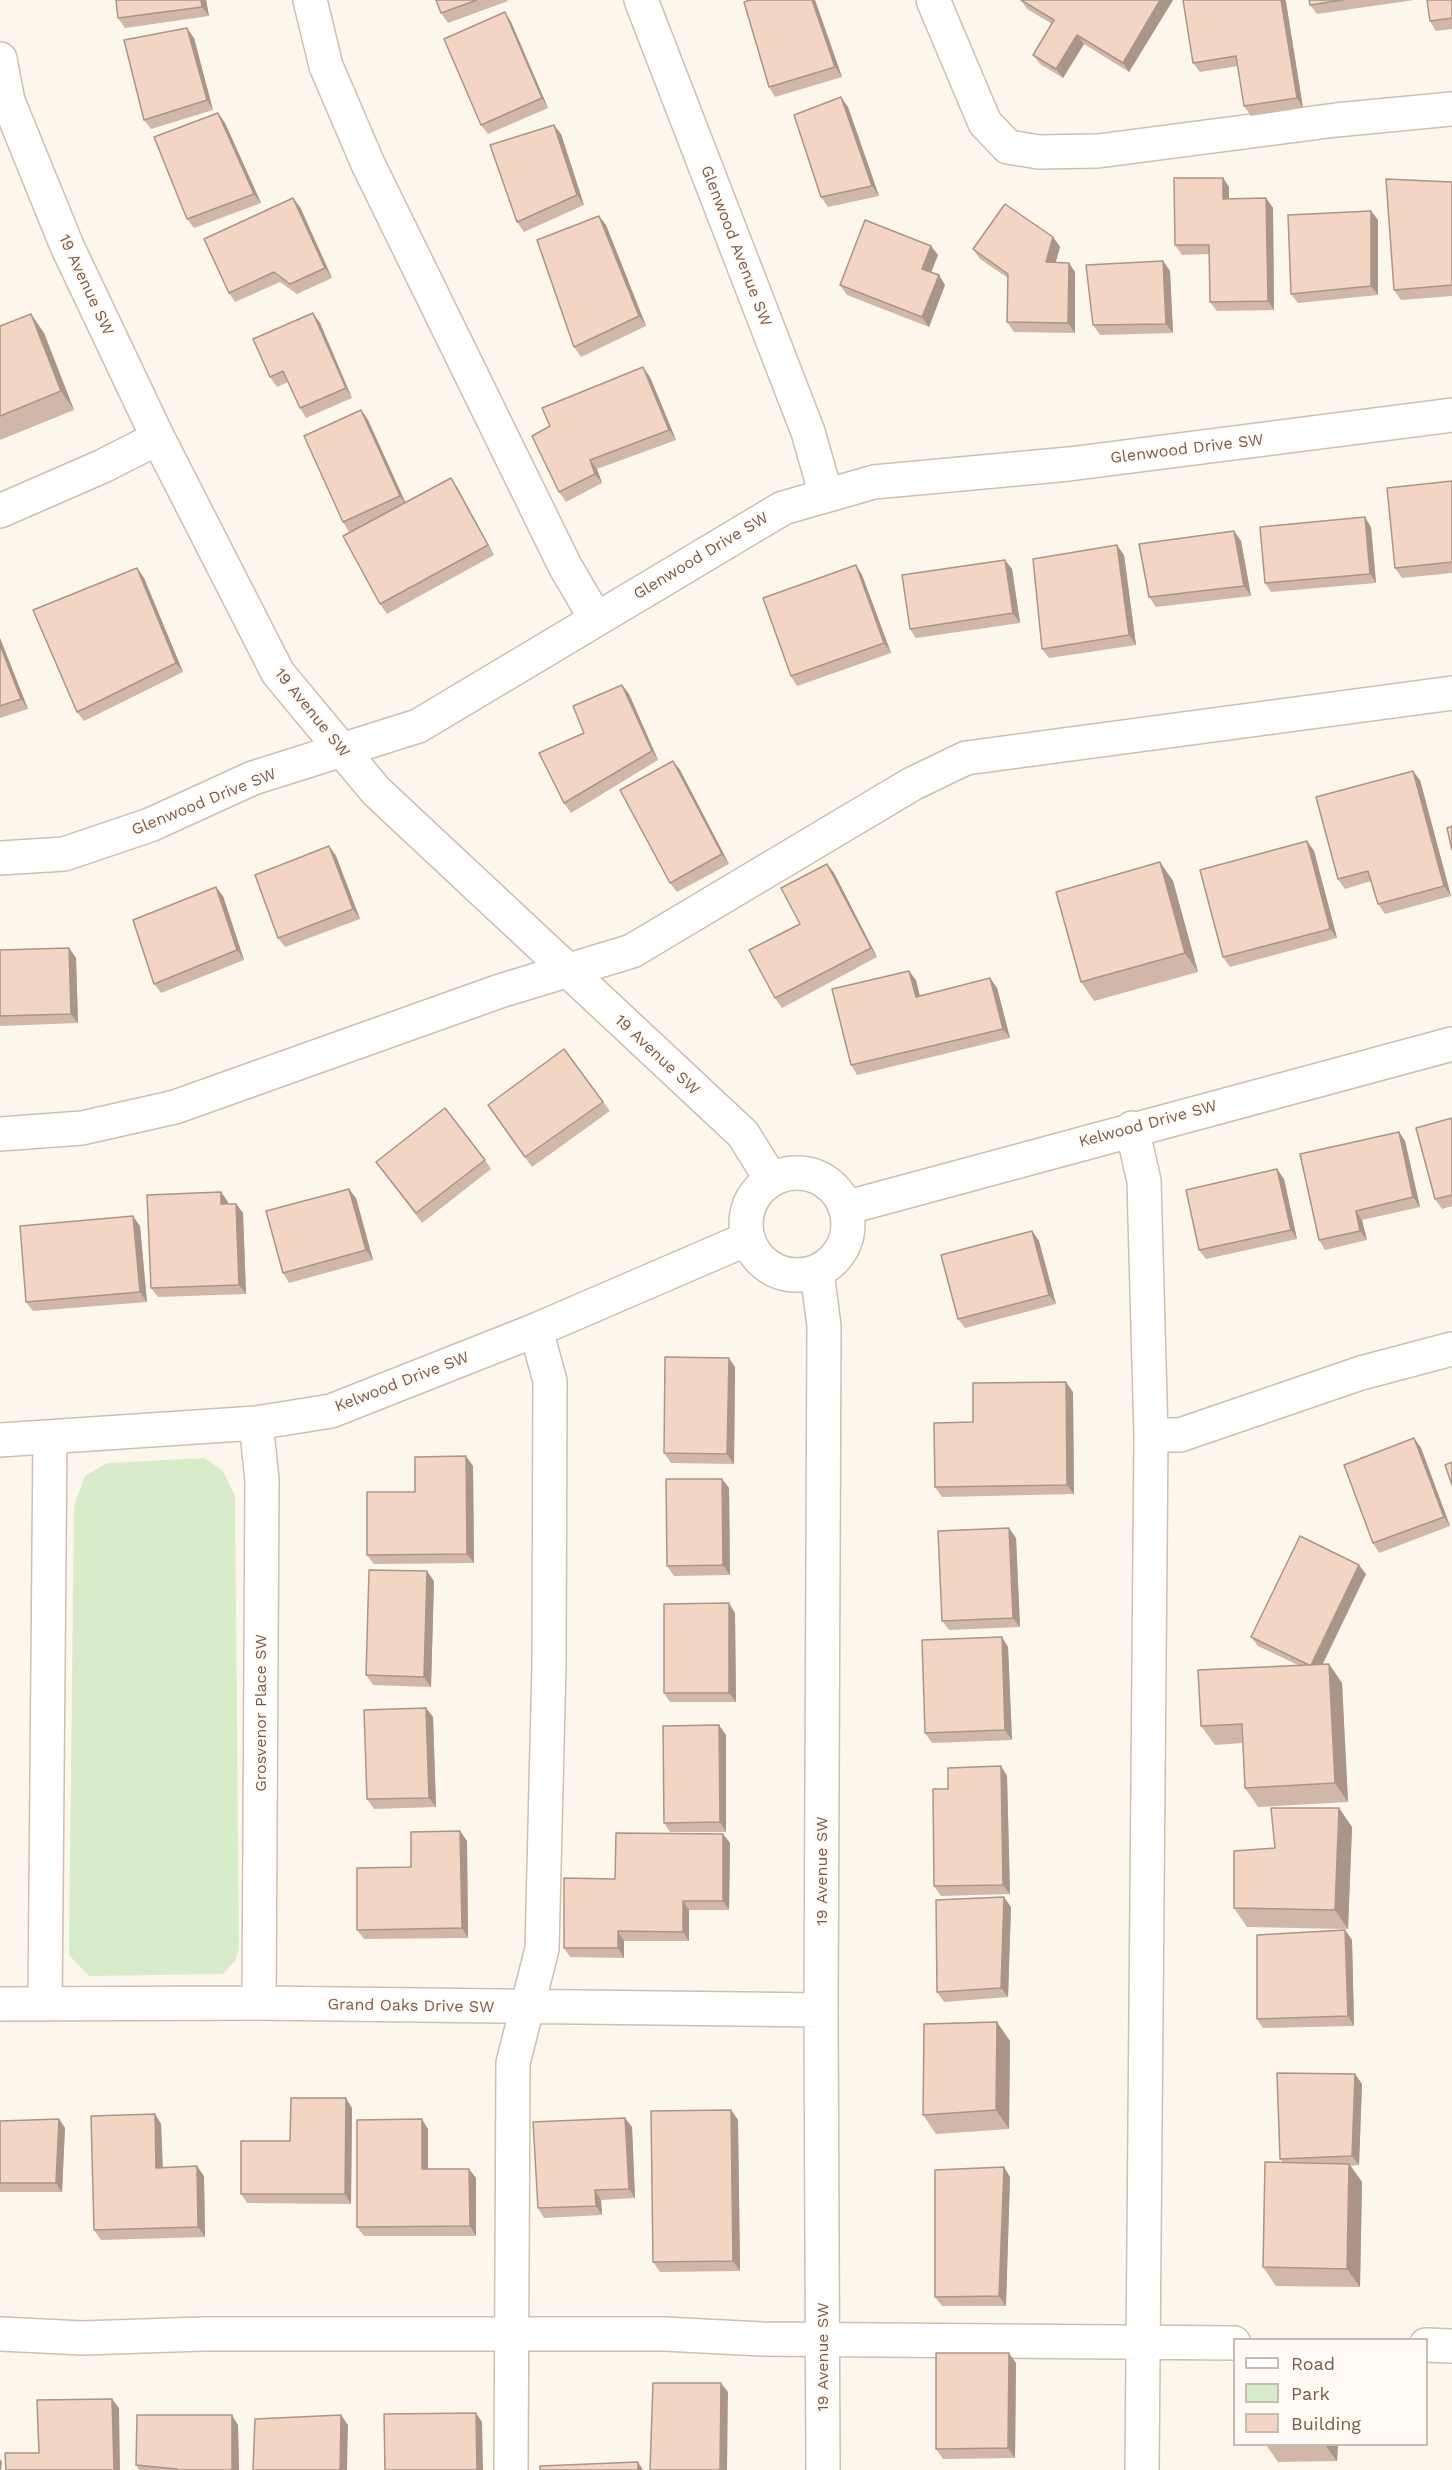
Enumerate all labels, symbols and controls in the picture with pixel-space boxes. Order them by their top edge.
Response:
street label: Glenwood Avenue SW [696,163,776,329]
street label: 19 Avenue SW [54,231,118,339]
street label: Glenwood Drive SW [1109,430,1265,468]
street label: Glenwood Drive SW [630,508,772,604]
street label: 19 Avenue SW [270,665,354,761]
street label: Glenwood Drive SW [129,764,279,840]
street label: 19 Avenue SW [611,1011,703,1099]
street label: Kelwood Drive SW [1077,1096,1219,1152]
street label: Kelwood Drive SW [332,1348,472,1416]
street label: Grosvenor Place SW [251,1634,271,1792]
street label: 19 Avenue SW [812,1816,832,1926]
street label: Grand Oaks Drive SW [327,1995,495,2017]
street label: 19 Avenue SW [813,2302,833,2412]
legend [1233,2338,1428,2446]
text: Road [1291,2353,1335,2374]
text: Park [1291,2383,1330,2404]
text: Building [1291,2413,1361,2434]

